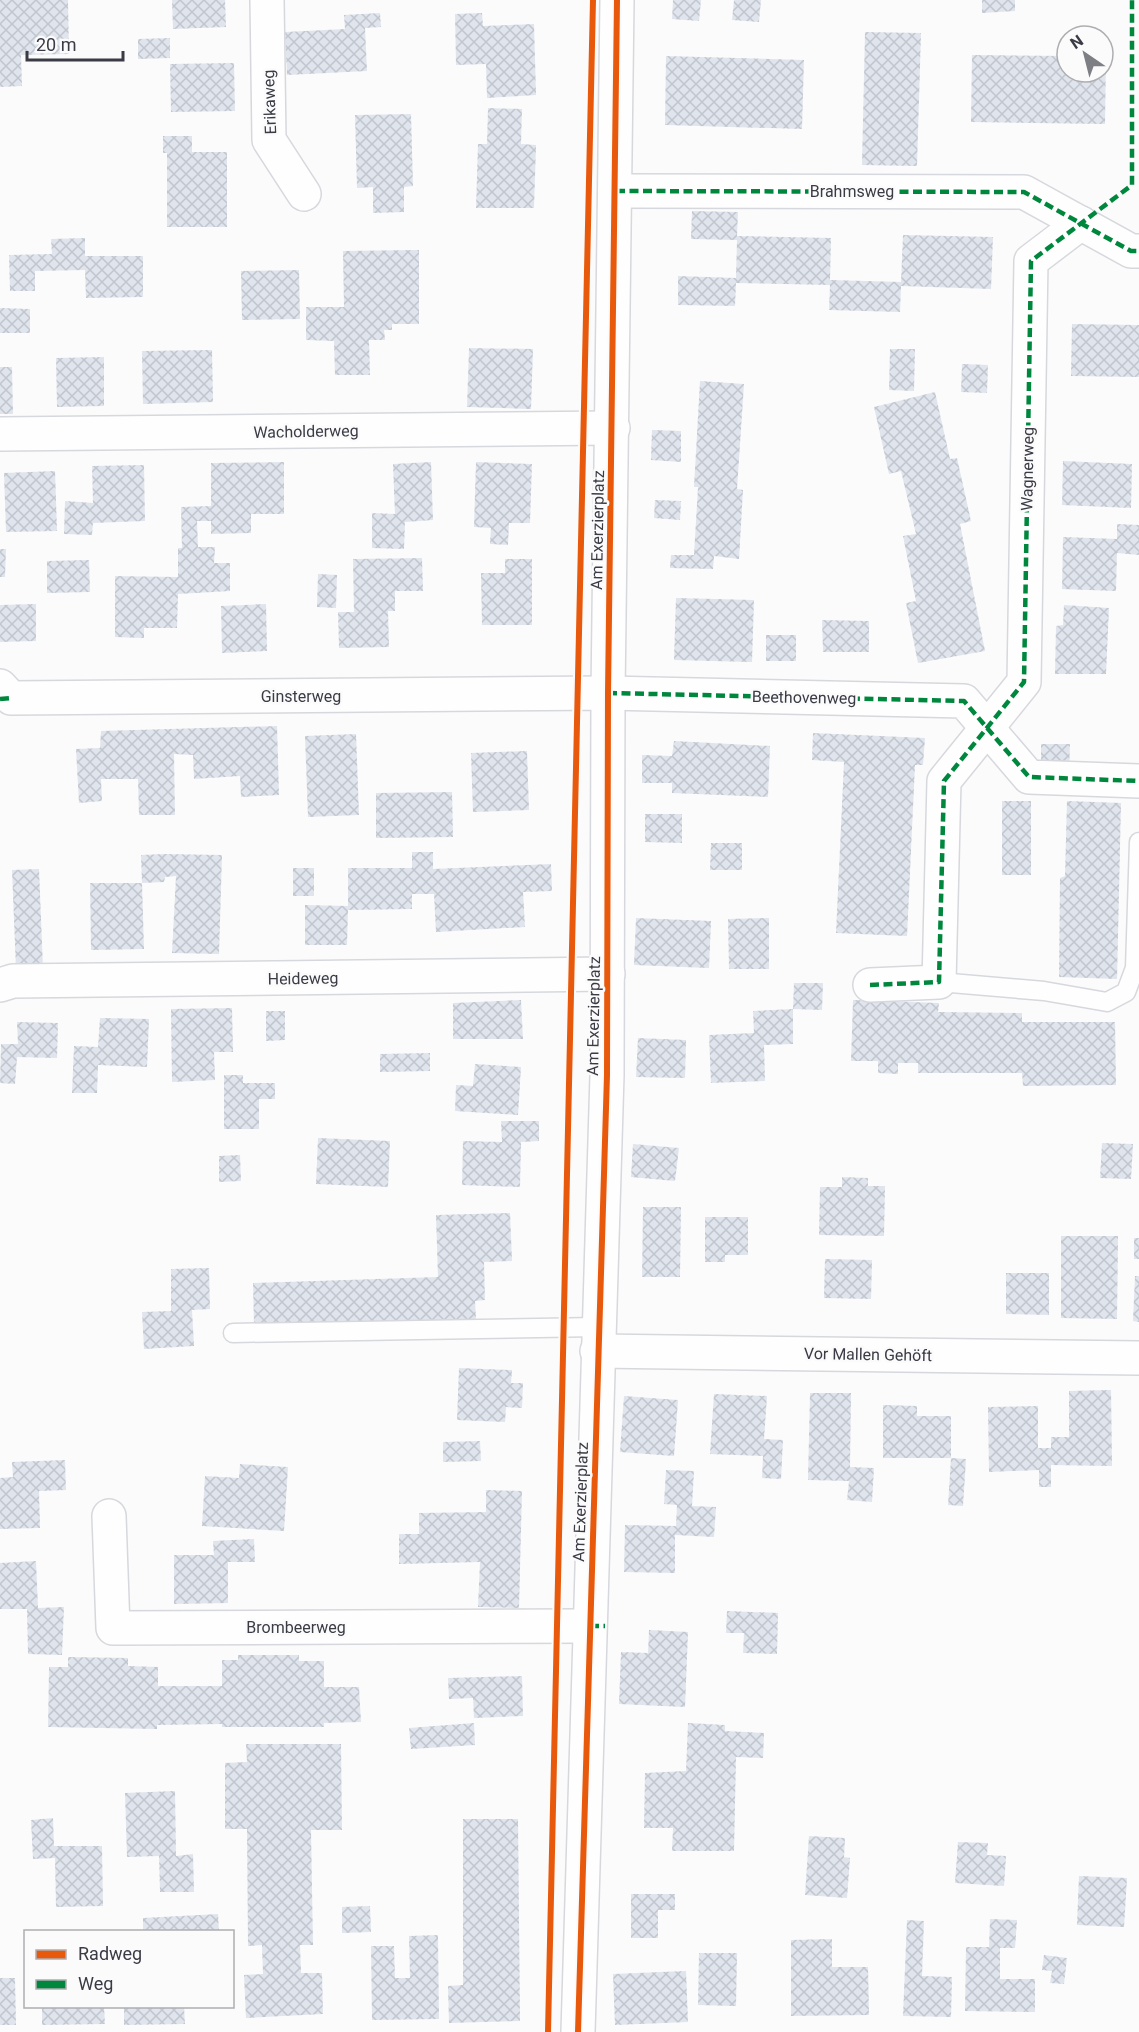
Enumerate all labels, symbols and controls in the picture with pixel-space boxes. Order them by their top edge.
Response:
scale bar [27,24,123,62]
north arrow [1055,24,1115,84]
text: N [1067,31,1087,53]
text: 20 m [36,34,76,55]
street label: Erikaweg [259,69,280,135]
street label: Brahmsweg [810,182,894,201]
street label: Wacholderweg [253,421,359,442]
street label: Wagnerweg [1017,427,1038,511]
street label: Am Exerzierplatz [587,470,608,590]
street label: Ginsterweg [261,687,341,706]
street label: Beethovenweg [752,687,856,708]
street label: Am Exerzierplatz [583,956,604,1076]
street label: Heideweg [267,968,339,989]
street label: Vor Mallen Gehöft [804,1344,932,1365]
street label: Am Exerzierplatz [569,1442,592,1562]
street label: Brombeerweg [246,1618,346,1637]
legend [24,1930,234,2008]
text: Radweg [78,1943,142,1964]
text: Weg [78,1973,113,1994]

